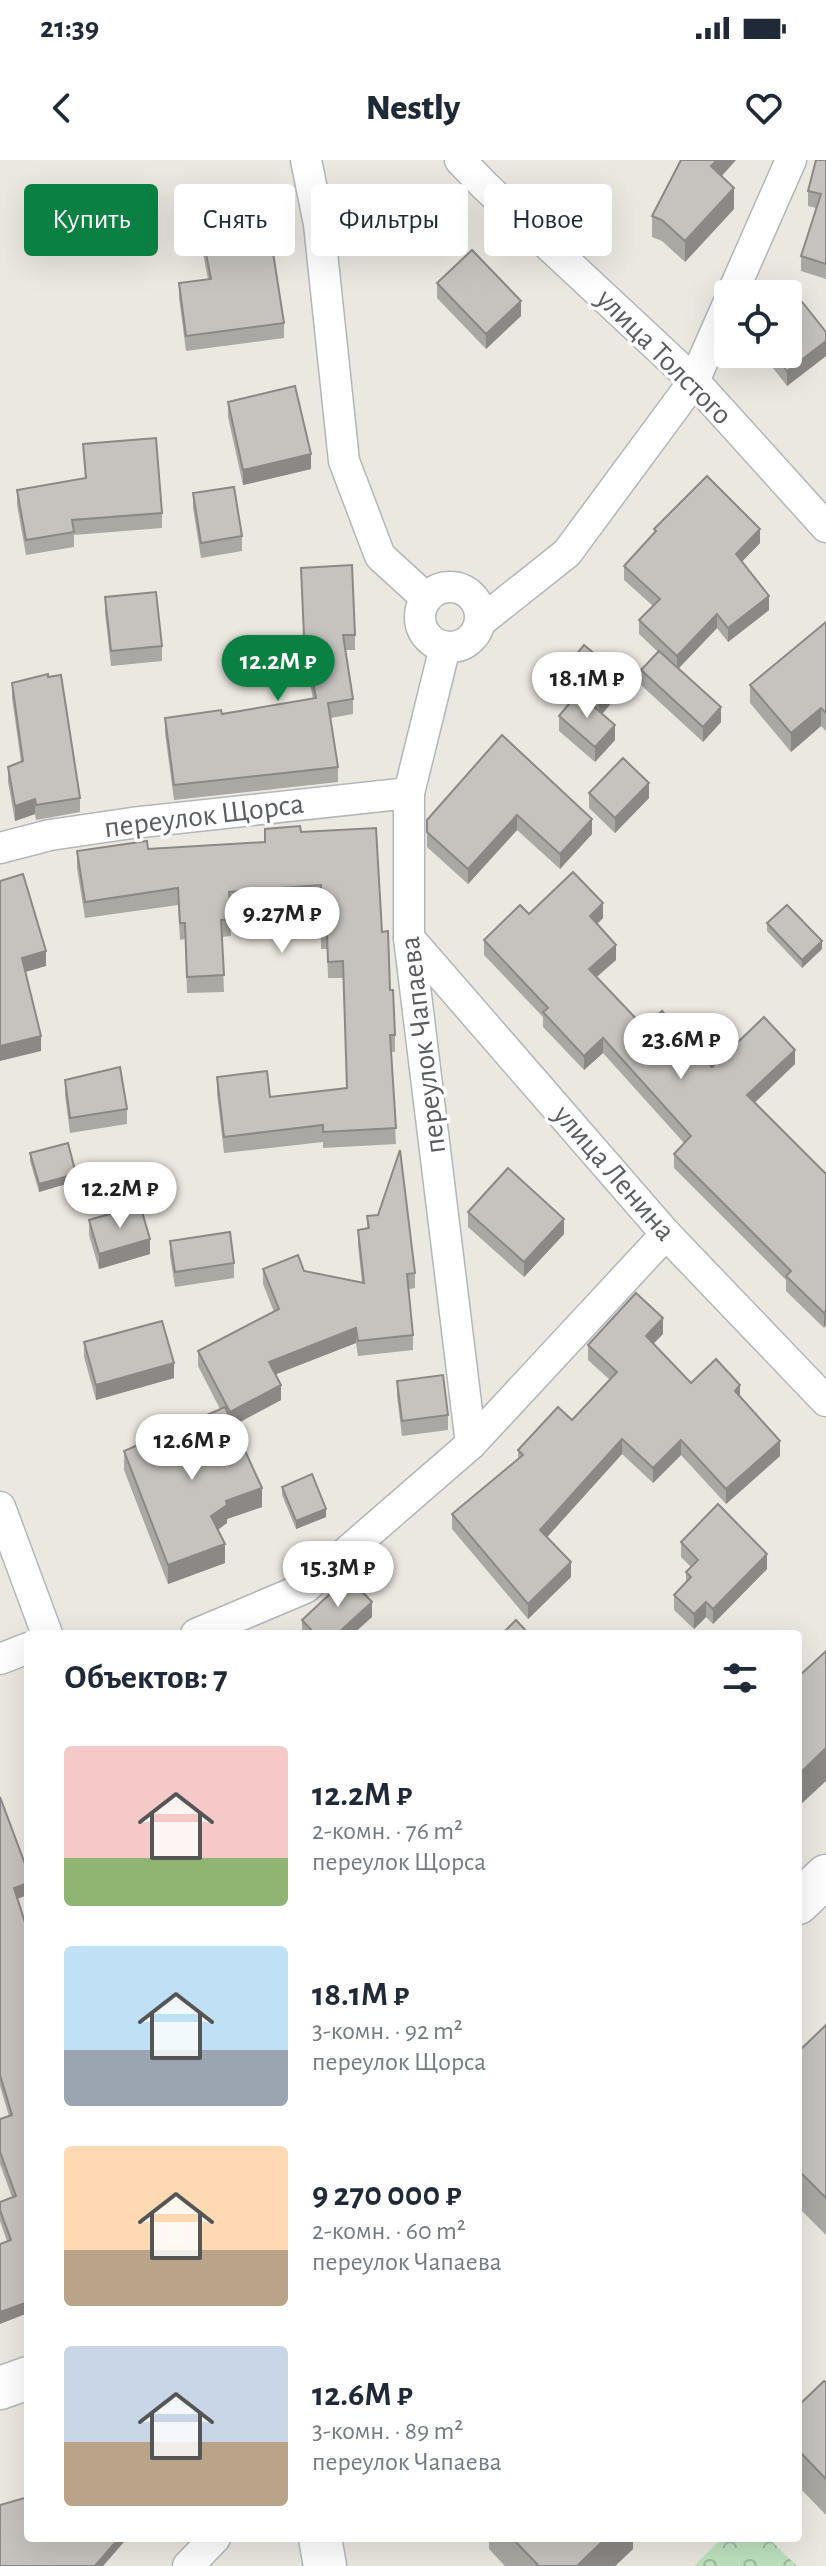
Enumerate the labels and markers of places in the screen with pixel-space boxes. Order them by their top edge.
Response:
pin: 12.2M ₽ [204,635,352,703]
pin: 18.1M ₽ [513,652,661,720]
pin: 9.27M ₽ [208,887,356,955]
pin: 23.6M ₽ [607,1013,755,1081]
pin: 12.2M ₽ [46,1162,194,1230]
pin: 12.6M ₽ [118,1414,266,1482]
pin: 15.3M ₽ [264,1541,412,1609]

